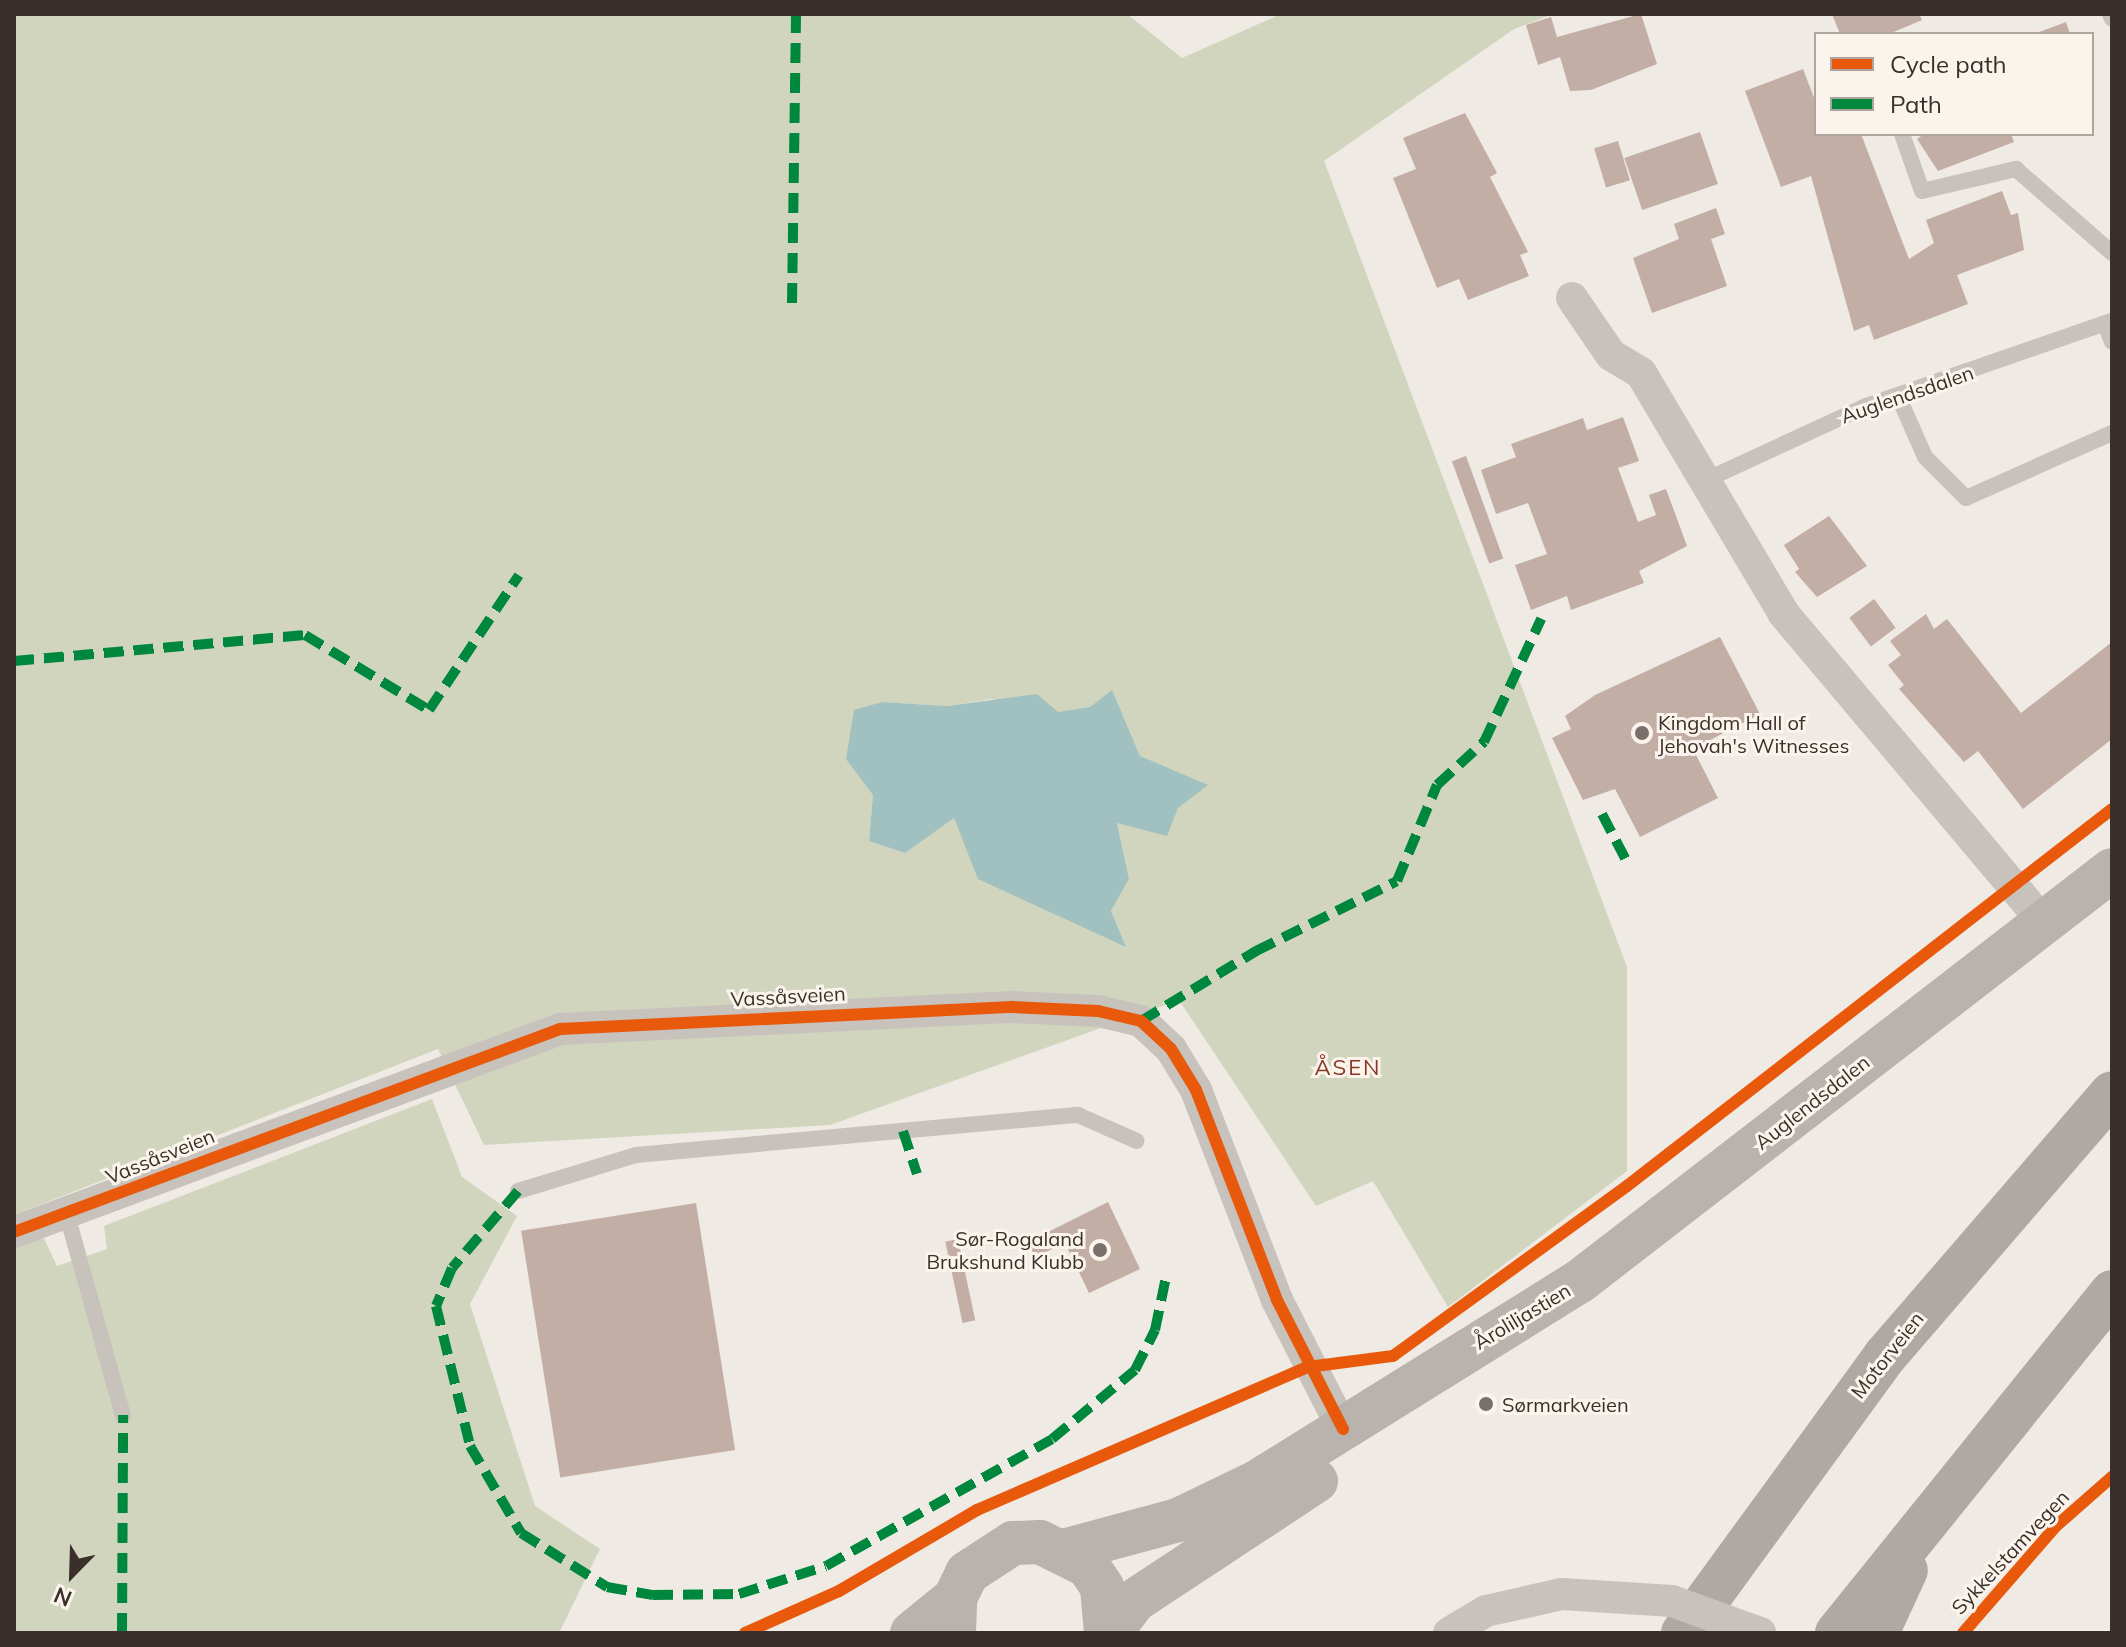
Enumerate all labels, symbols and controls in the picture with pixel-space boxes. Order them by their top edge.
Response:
legend [1814,32,2094,136]
text: Cycle path [1890,49,2007,79]
text: Path [1890,89,1942,119]
street label: Auglendsdalen [1837,360,1977,428]
place label: Kingdom Hall of Jehovah's Witnesses [1658,710,1849,757]
marker: Kingdom Hall of Jehovah's Witnesses [1633,724,1651,742]
street label: Vassåsveien [730,981,846,1011]
street label: Auglendsdalen [1750,1050,1874,1154]
district label: ÅSEN [1314,1055,1382,1081]
street label: Vassåsveien [102,1123,218,1189]
place label: Sør-Rogaland Brukshund Klubb [926,1226,1084,1273]
marker: Sør-Rogaland Brukshund Klubb [1091,1241,1109,1259]
street label: Åroliljastien [1469,1278,1575,1354]
street label: Motorveien [1846,1307,1928,1403]
place label: Sørmarkveien [1502,1392,1629,1416]
marker: Sørmarkveien [1477,1395,1495,1413]
street label: Sykkelstamvegen [1946,1485,2074,1619]
north arrow [32,1535,112,1615]
text: N [50,1581,76,1613]

